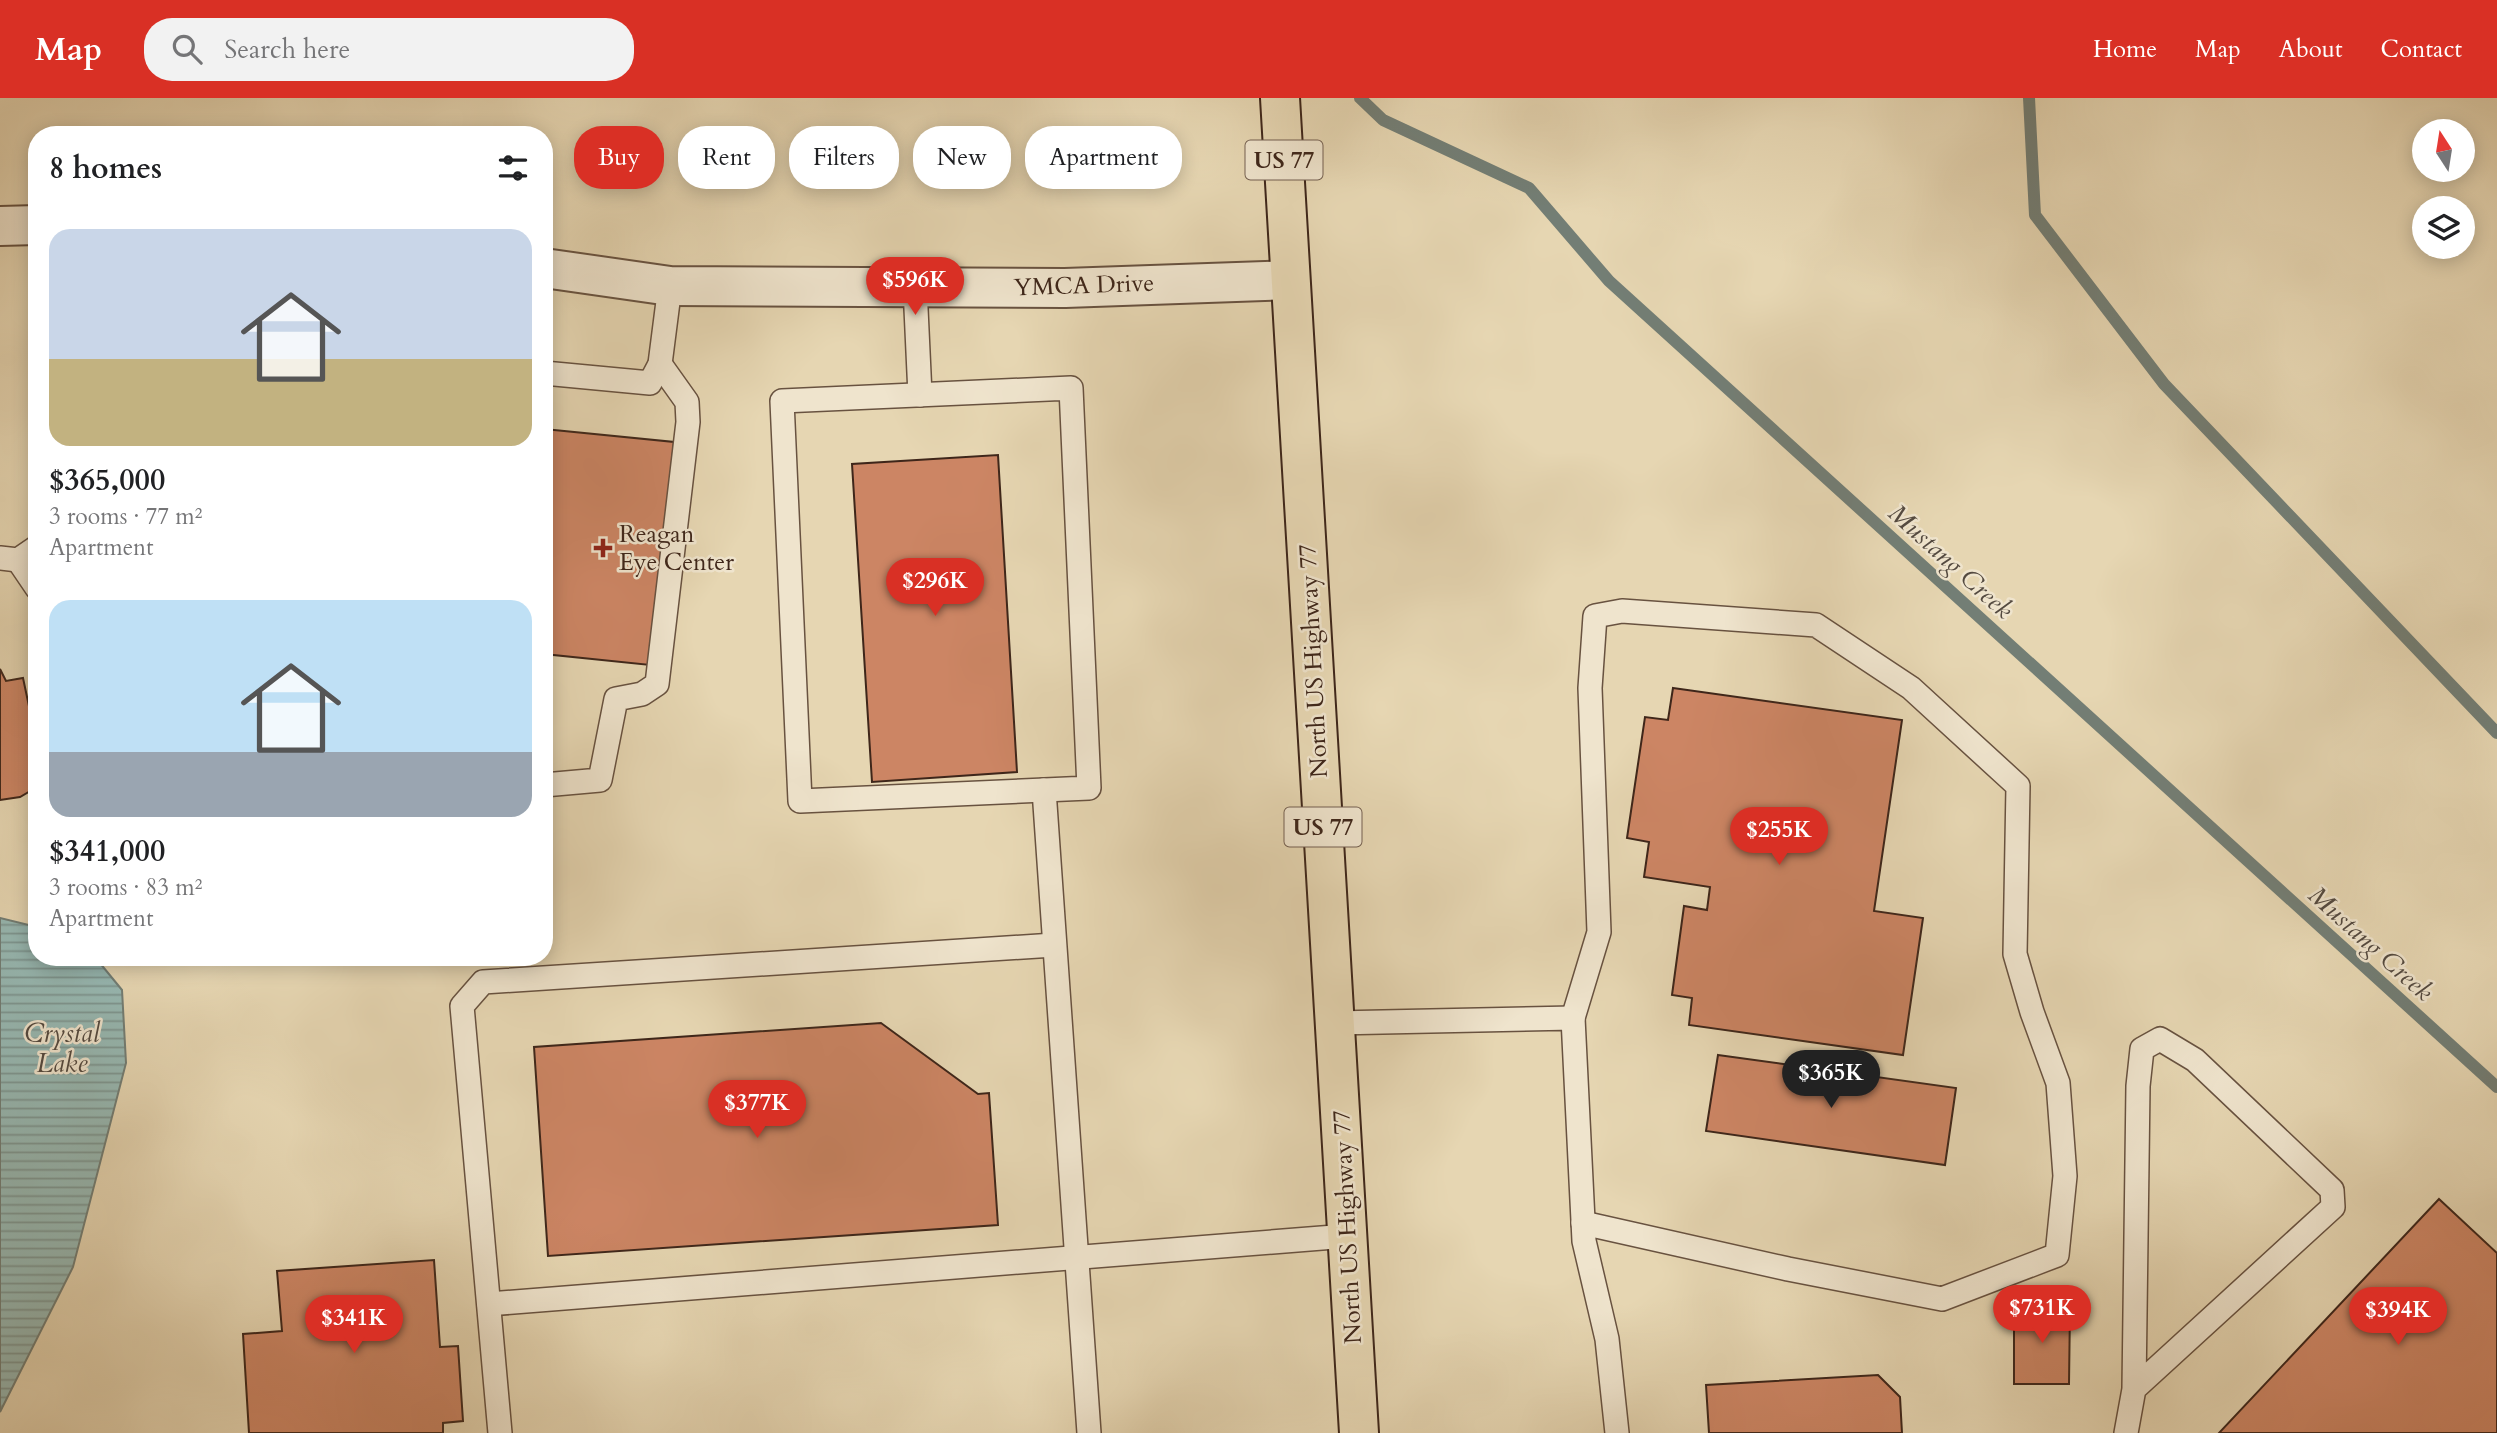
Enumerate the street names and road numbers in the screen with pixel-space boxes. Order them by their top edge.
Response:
road number: US 77 [1246,141,1322,180]
street label: YMCA Drive [1013,267,1155,304]
street label: North US Highway 77 [1291,543,1336,779]
road number: US 77 [1284,807,1362,846]
street label: North US Highway 77 [1325,1109,1370,1345]

